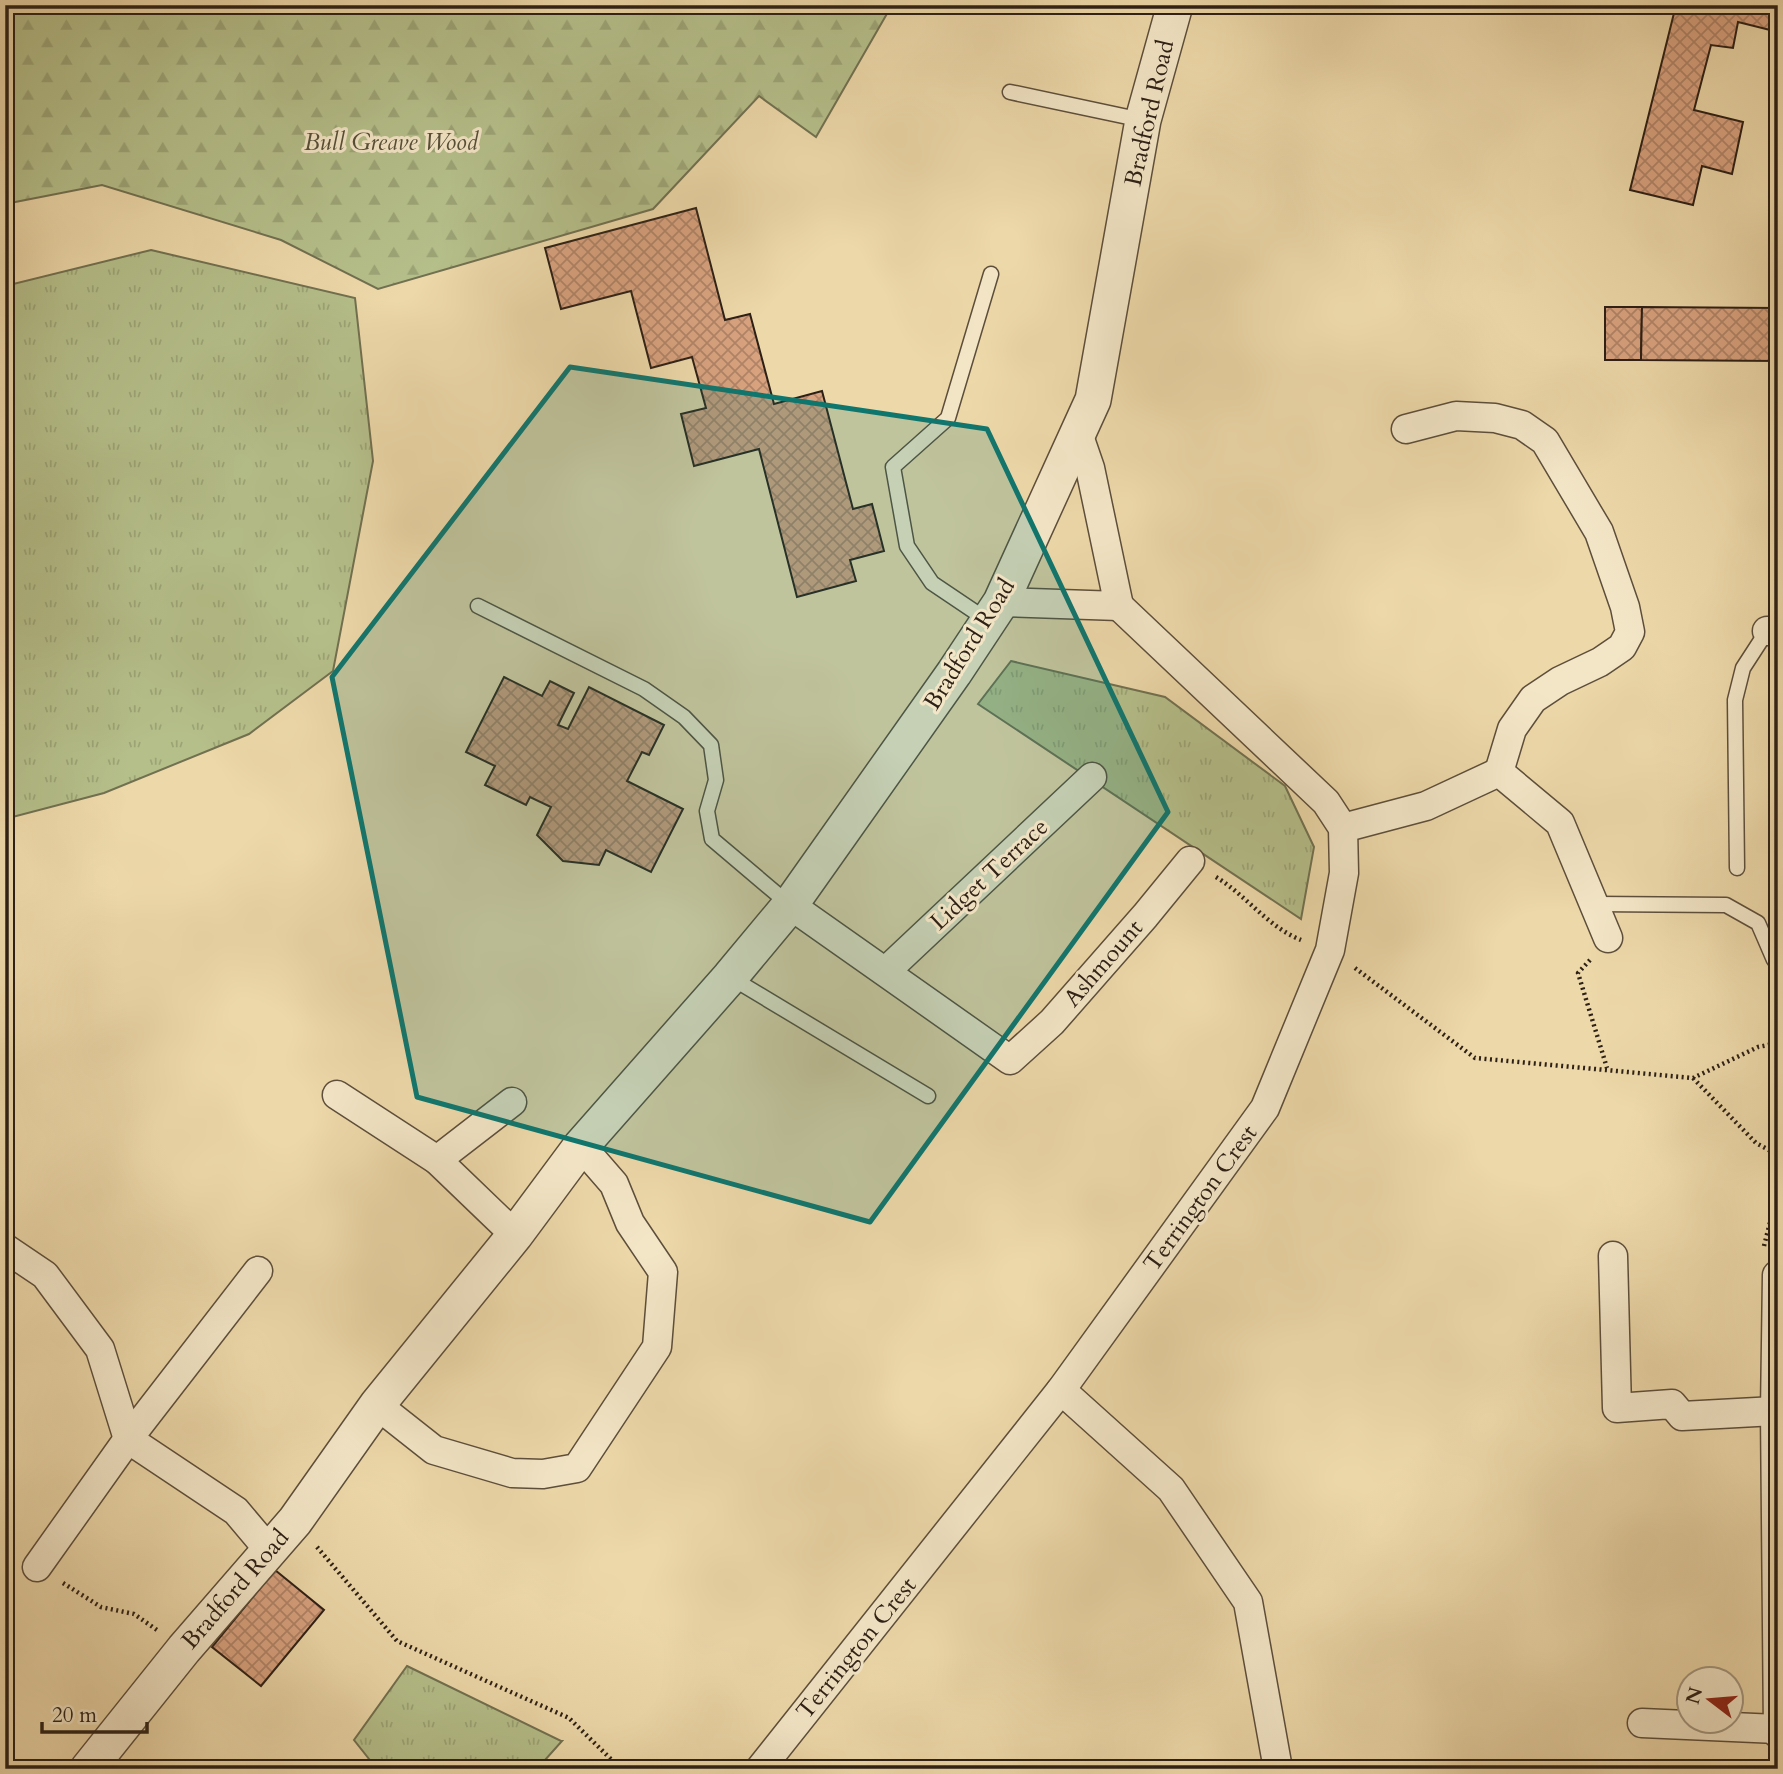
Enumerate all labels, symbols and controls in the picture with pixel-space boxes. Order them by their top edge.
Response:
street label: Bradford Road [1117,36,1182,190]
park label: Bull Greave Wood [304,126,480,159]
street label: Bradford Road [916,572,1023,716]
street label: Lidget Terrace [923,811,1056,938]
street label: Ashmount [1056,912,1151,1014]
street label: Terrington Crest [1136,1118,1265,1278]
street label: Bradford Road [174,1522,297,1656]
street label: Terrington Crest [789,1570,924,1726]
north arrow [1674,1666,1744,1736]
text: N [1680,1684,1710,1707]
scale bar [42,1690,147,1734]
text: 20 m [52,1701,97,1730]

